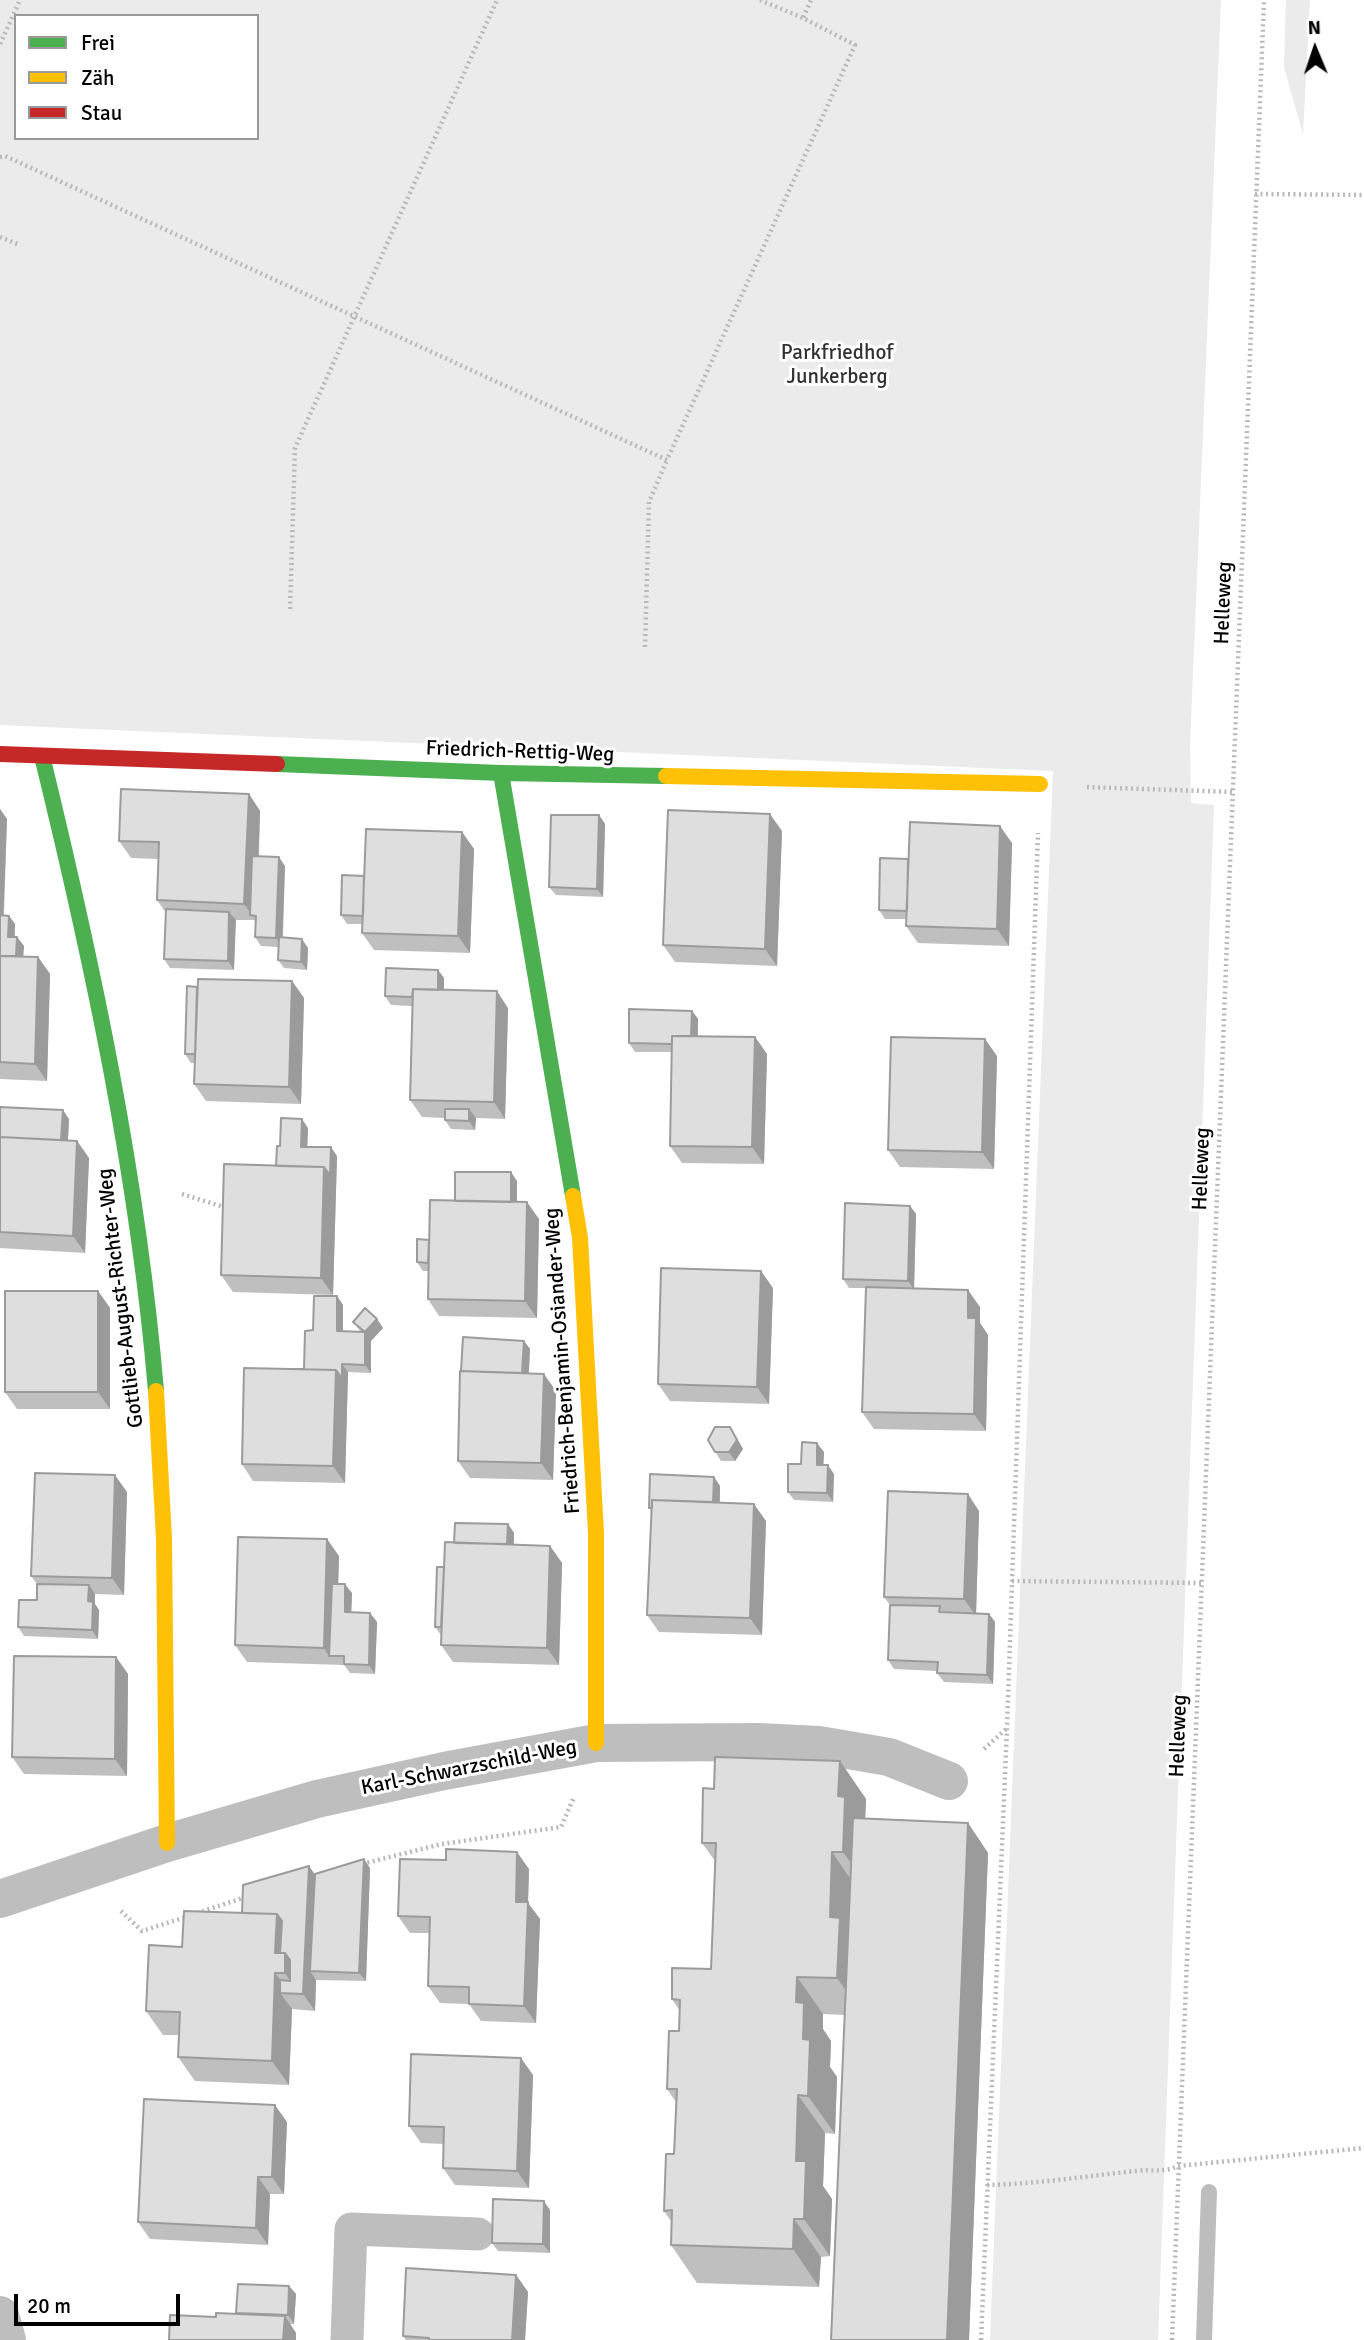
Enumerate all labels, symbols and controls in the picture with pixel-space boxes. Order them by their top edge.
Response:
legend [14,14,259,140]
north arrow [1280,14,1350,84]
text: N [1307,16,1321,40]
text: Frei [81,30,115,56]
text: Zäh [81,65,115,91]
text: Stau [81,100,122,126]
park label: Parkfriedhof Junkerberg [781,340,893,390]
street label: Helleweg [1210,561,1238,645]
street label: Friedrich-Rettig-Weg [425,736,615,768]
street label: Helleweg [1188,1127,1216,1211]
street label: Gottlieb-August-Richter-Weg [93,1167,149,1429]
street label: Friedrich-Benjamin-Osiander-Weg [540,1207,586,1515]
street label: Helleweg [1165,1694,1193,1778]
street label: Karl-Schwarzschild-Weg [359,1735,579,1801]
scale bar [18,2280,184,2324]
text: 20 m [27,2293,71,2319]

